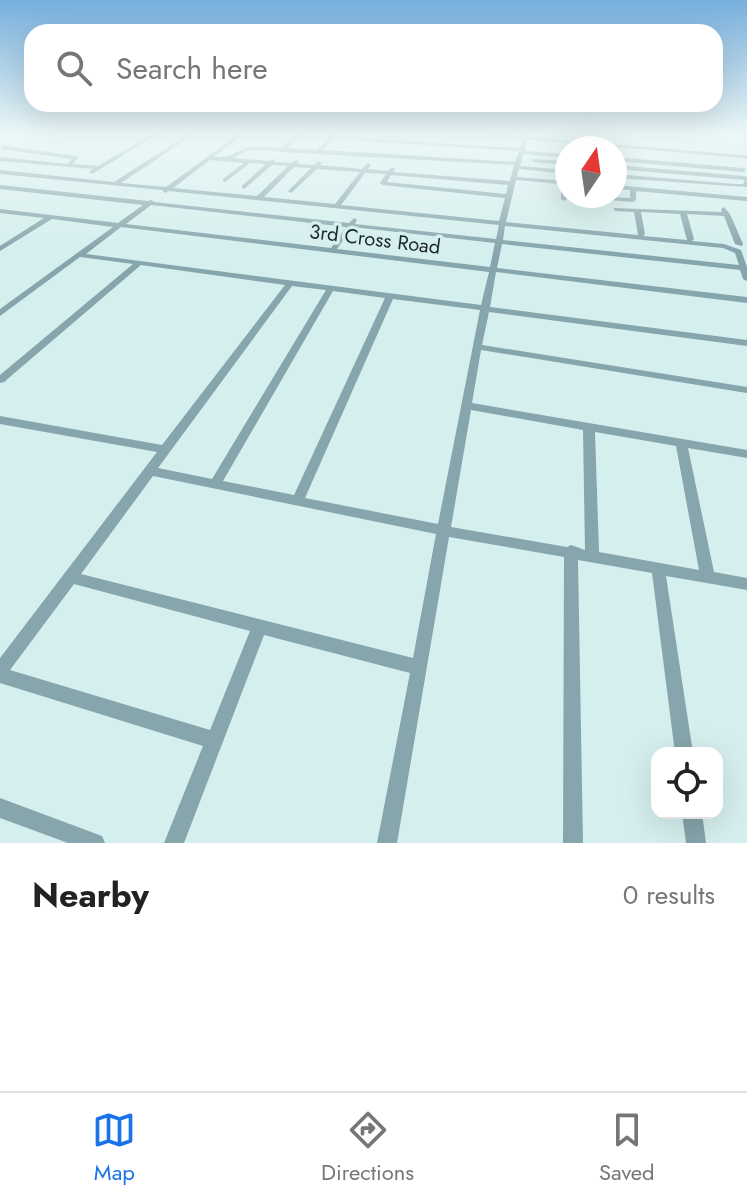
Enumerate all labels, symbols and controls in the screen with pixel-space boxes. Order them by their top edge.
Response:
search box [24,24,723,112]
icon: search [52,46,96,90]
text: Search here [116,47,268,90]
north arrow [555,136,627,208]
street label: 3rd Cross Road [308,217,442,262]
map controls [651,747,723,819]
button: locate [651,747,723,819]
text: Nearby [32,871,149,920]
text: 0 results [623,876,715,914]
tab: Map [92,1108,136,1188]
tab: Directions [321,1108,414,1188]
tab: Saved [599,1108,655,1188]

